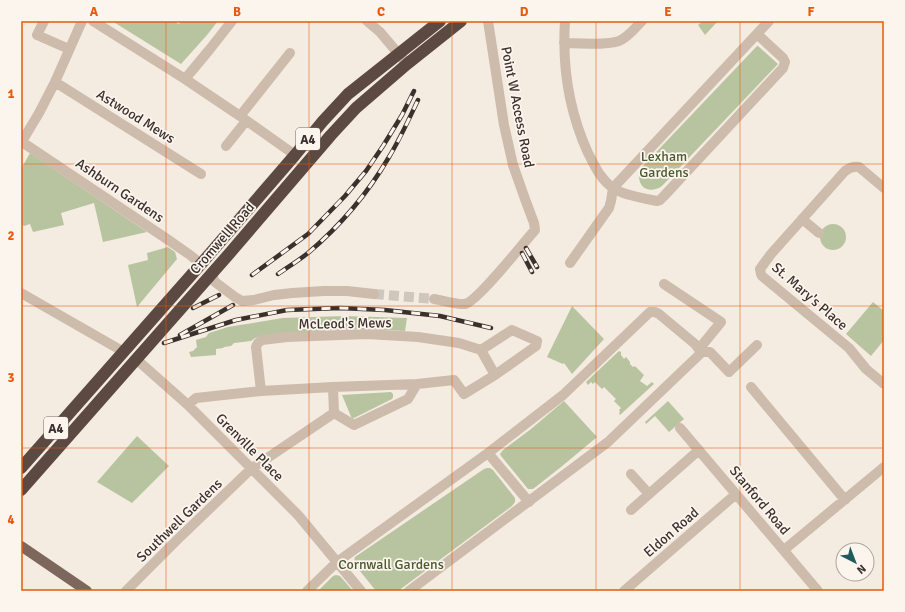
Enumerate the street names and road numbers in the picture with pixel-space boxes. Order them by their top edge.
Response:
street label: Point W Access Road [497,45,538,169]
street label: Astwood Mews [93,86,178,147]
road number: A4 [296,128,320,150]
street label: Ashburn Gardens [72,155,167,226]
street label: Cromwell Road [187,199,258,278]
street label: St. Mary's Place [768,259,851,334]
street label: McLeod's Mews [298,314,392,333]
street label: Grenville Place [212,410,287,485]
road number: A4 [44,417,68,439]
street label: Stanford Road [726,462,793,538]
street label: Southwell Gardens [133,475,226,566]
street label: Eldon Road [640,504,702,561]

